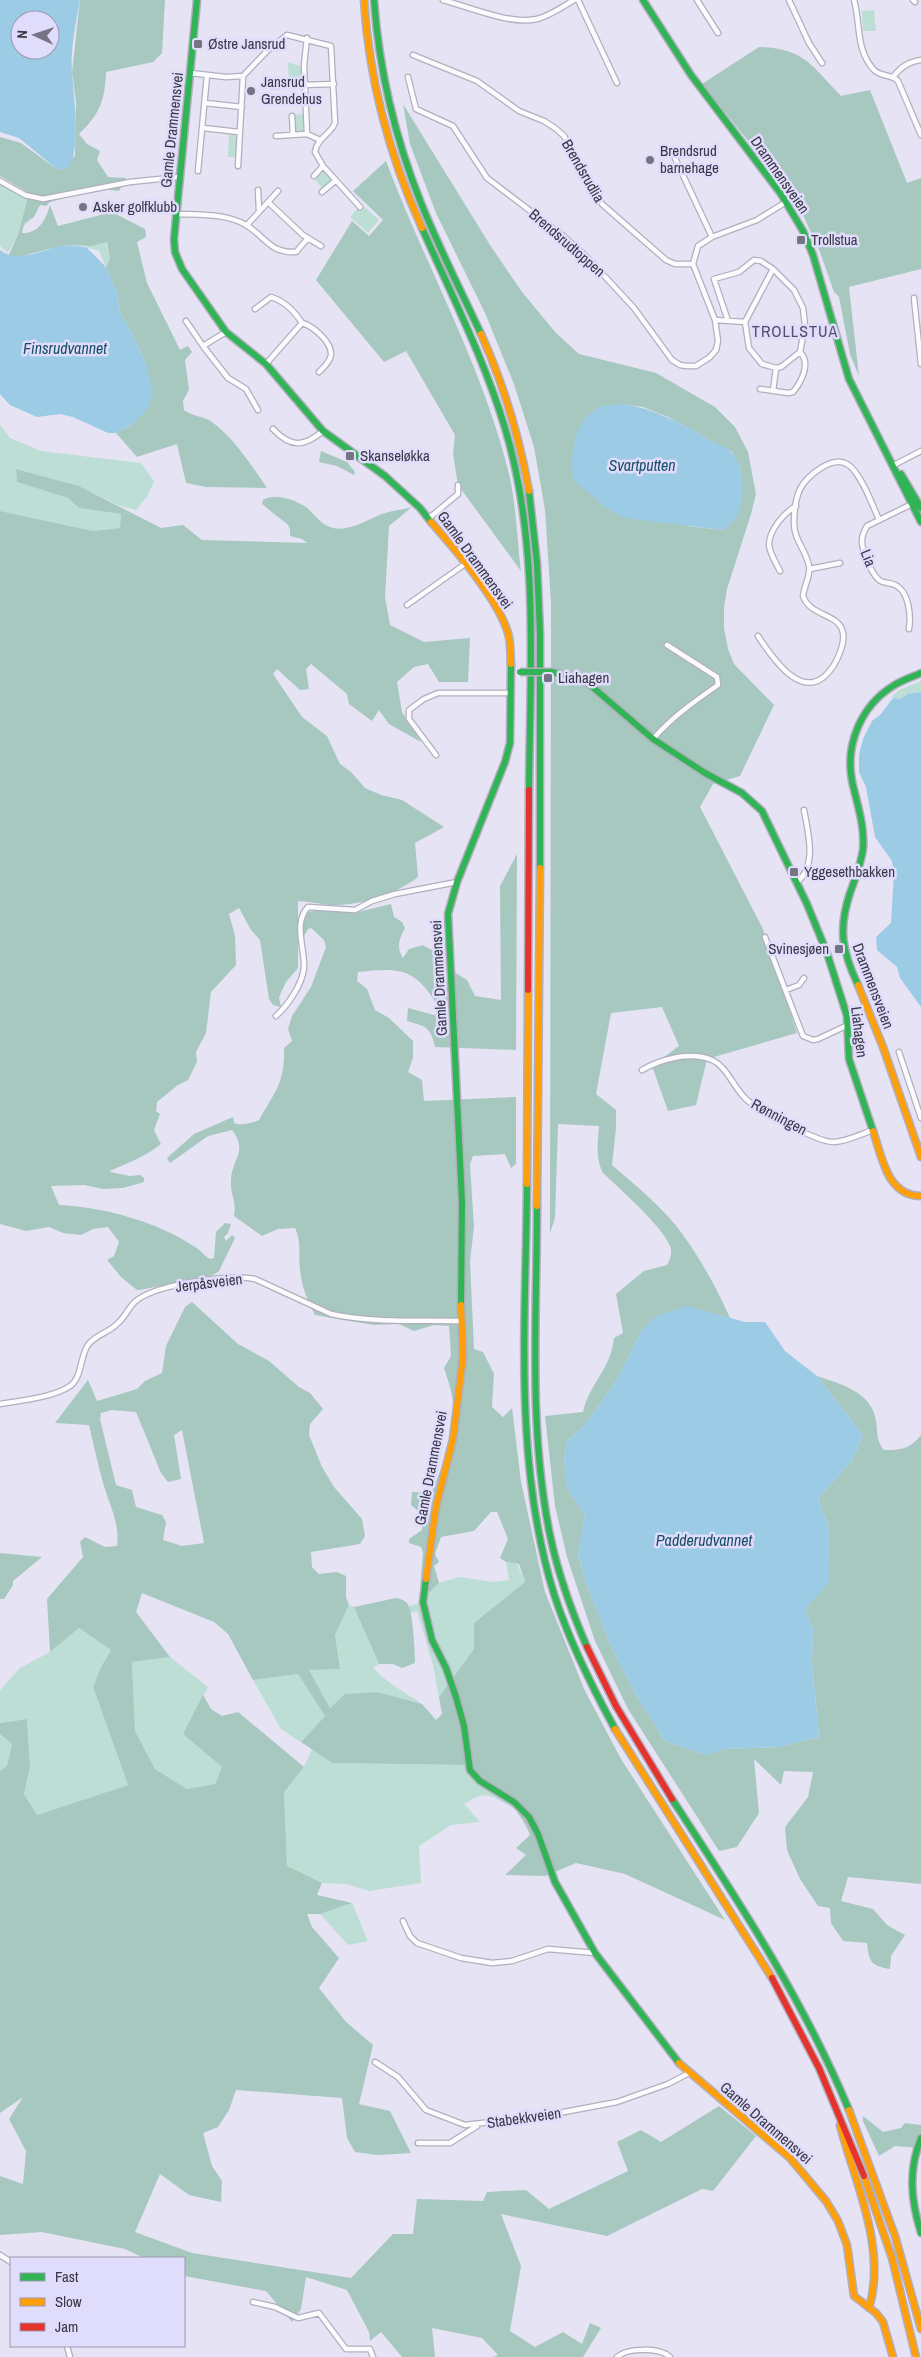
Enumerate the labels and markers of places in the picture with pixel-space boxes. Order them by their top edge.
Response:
place label: Østre Jansrud [208,33,285,54]
marker: Østre Jansrud [192,38,204,50]
place label: Jansrud Grendehus [261,71,322,109]
marker: Jansrud Grendehus [245,85,257,97]
place label: Brendsrud barnehage [660,140,719,178]
marker: Brendsrud barnehage [644,154,656,166]
place label: Asker golfklubb [92,196,177,217]
marker: Asker golfklubb [77,201,89,213]
place label: Trollstua [811,229,858,250]
marker: Trollstua [795,234,807,246]
place label: Skanseløkka [360,445,430,466]
marker: Skanseløkka [344,450,356,462]
place label: Liahagen [558,667,609,688]
marker: Liahagen [542,672,554,684]
place label: Yggesethbakken [804,861,895,882]
marker: Yggesethbakken [788,866,800,878]
place label: Svinesjøen [768,938,829,959]
marker: Svinesjøen [833,943,845,955]

